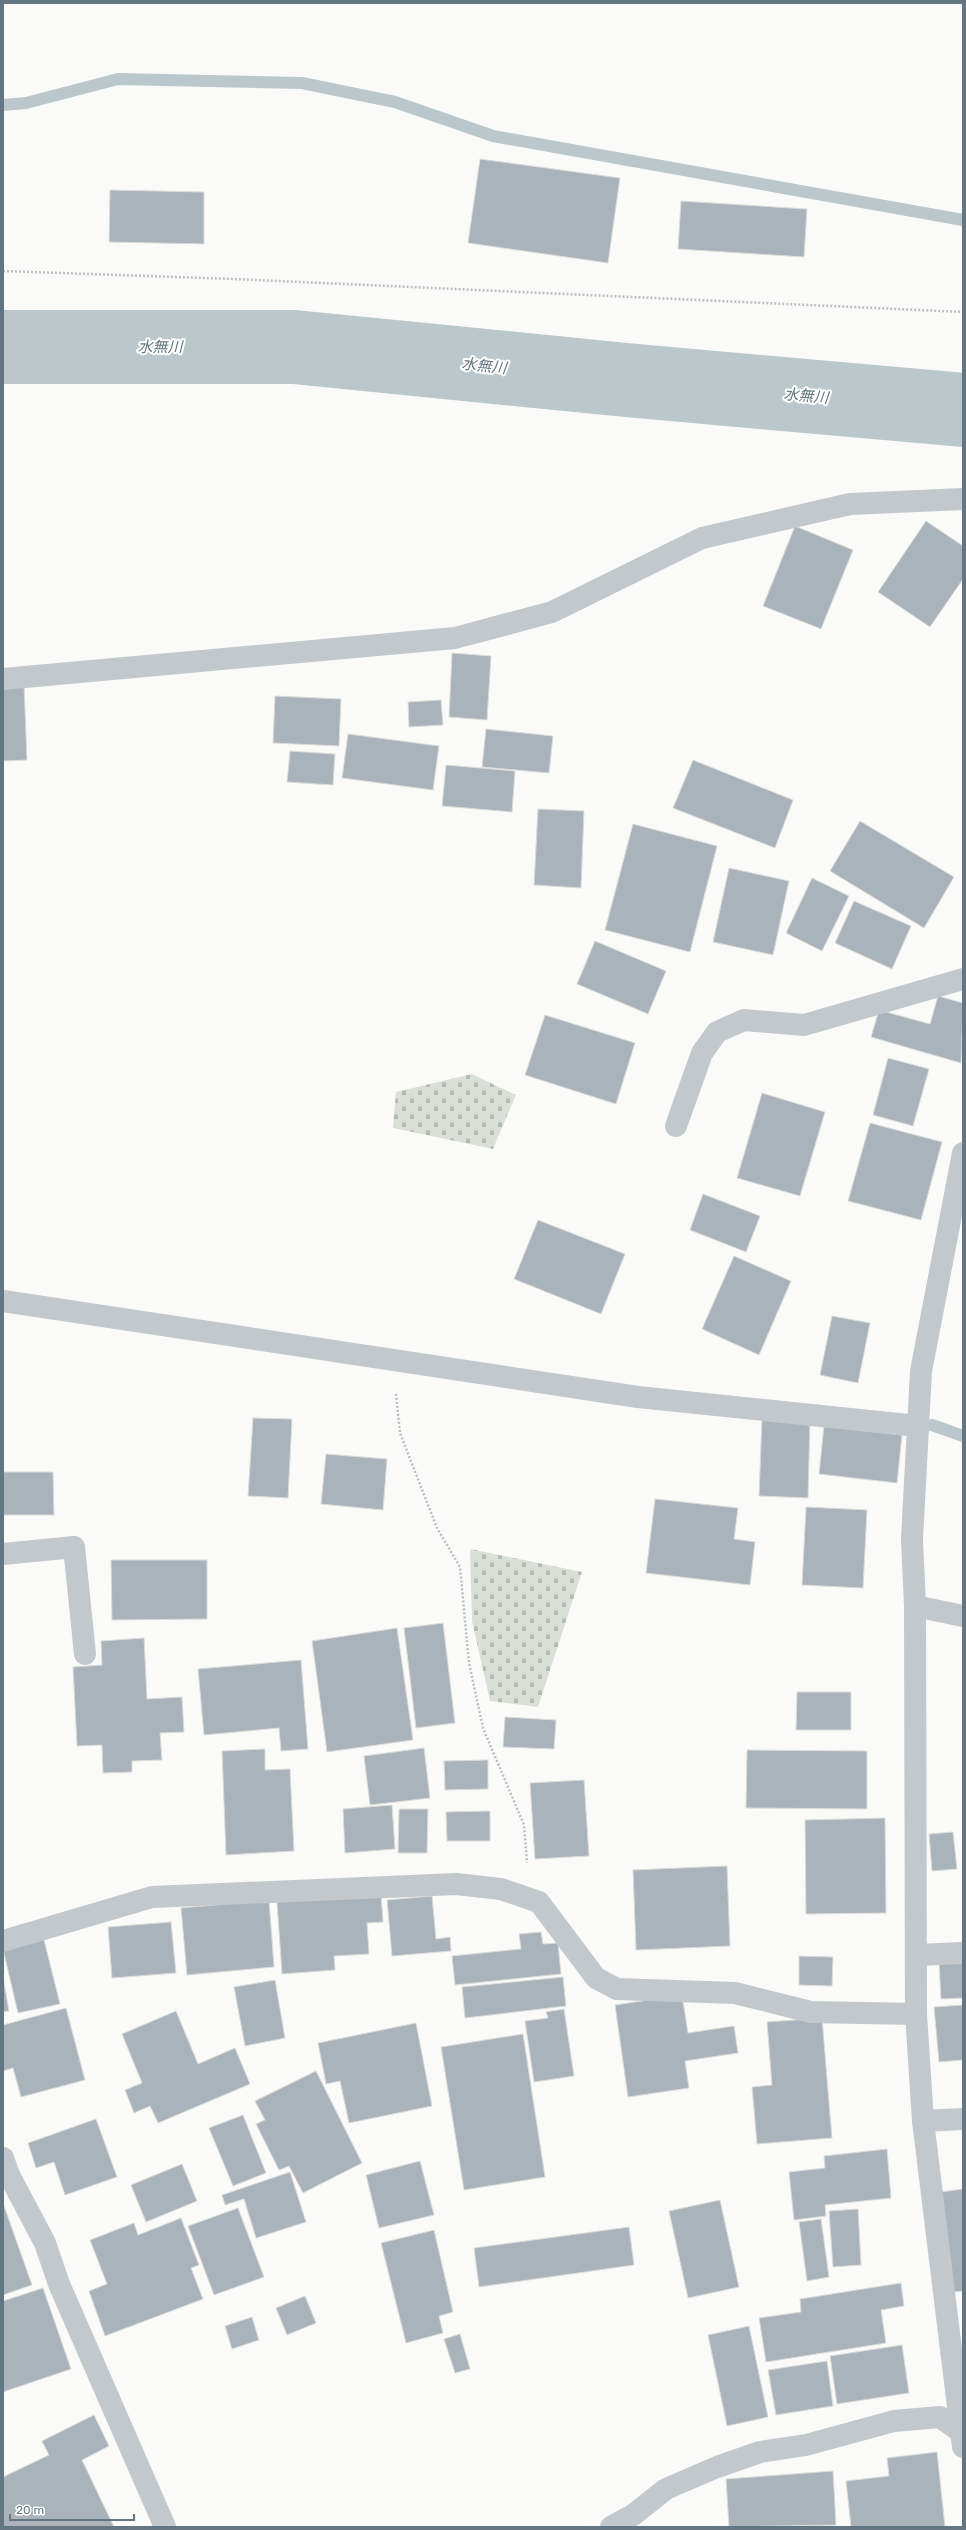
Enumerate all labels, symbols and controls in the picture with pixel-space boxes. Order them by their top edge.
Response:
water label: 水無川 [137,338,184,356]
water label: 水無川 [461,355,509,378]
water label: 水無川 [783,385,831,407]
scale bar [10,2496,134,2522]
text: 20 m [16,2503,44,2517]

